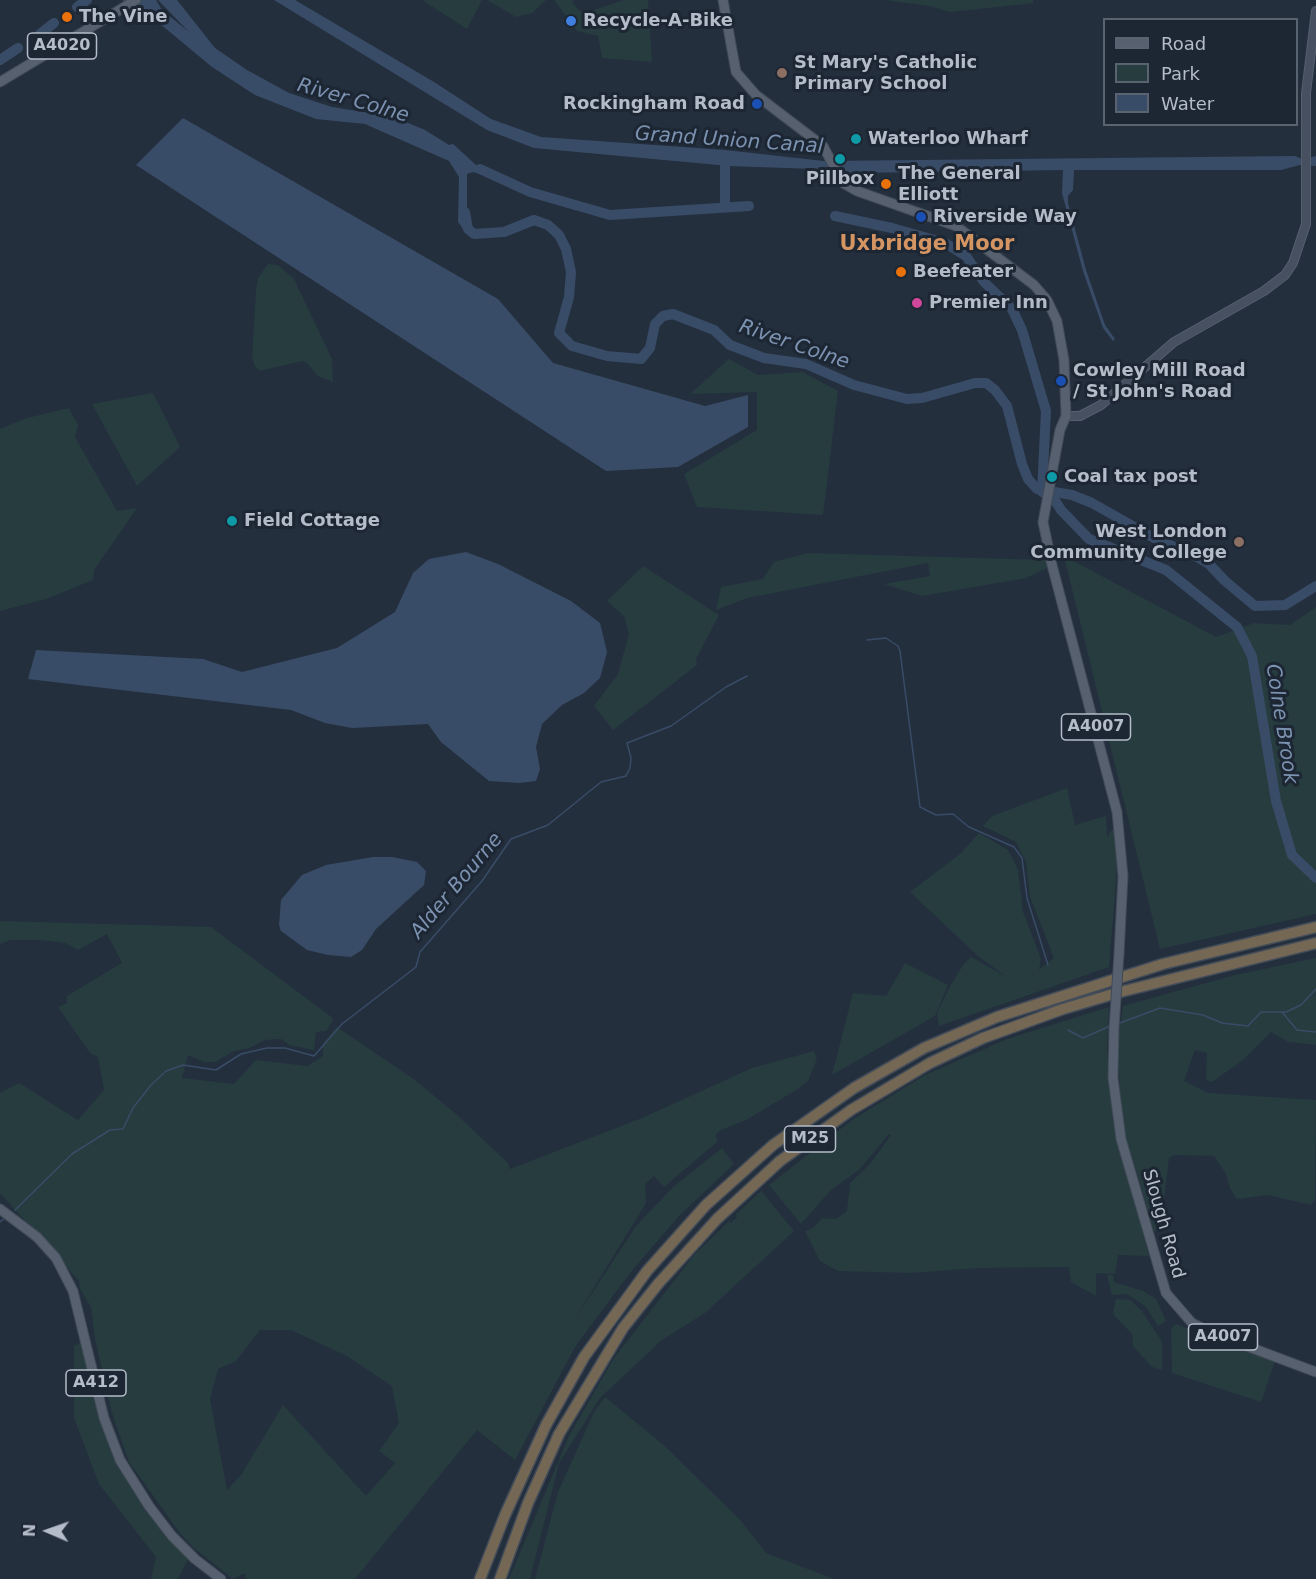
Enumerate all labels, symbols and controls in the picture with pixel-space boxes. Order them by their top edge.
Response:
place label: The Vine [79,6,167,28]
marker: The Vine [60,10,74,24]
place label: Recycle-A-Bike [583,10,733,32]
marker: Recycle-A-Bike [564,14,578,28]
legend [1103,18,1298,126]
road number: A4020 [28,33,97,59]
text: Road [1161,33,1206,54]
place label: St Mary's Catholic Primary School [794,52,977,94]
text: Park [1161,63,1200,84]
marker: St Mary's Catholic Primary School [775,66,789,80]
water label: River Colne [294,74,412,128]
place label: Rockingham Road [563,93,745,115]
text: Water [1161,93,1214,114]
marker: Rockingham Road [750,97,764,111]
water label: Grand Union Canal [634,122,824,160]
place label: Waterloo Wharf [868,128,1028,150]
marker: Waterloo Wharf [849,132,863,146]
marker: Pillbox [833,152,847,166]
place label: The General Elliott [898,163,1021,206]
place label: Pillbox [806,168,874,190]
marker: The General Elliott [879,177,893,191]
place label: Riverside Way [933,206,1077,228]
marker: Riverside Way [914,210,928,224]
district label: Uxbridge Moor [840,232,1014,258]
place label: Beefeater [913,261,1013,283]
marker: Beefeater [894,265,908,279]
place label: Premier Inn [929,292,1048,314]
marker: Premier Inn [910,296,924,310]
water label: River Colne [736,315,852,375]
place label: Cowley Mill Road / St John's Road [1073,360,1246,403]
marker: Cowley Mill Road / St John's Road [1054,374,1068,388]
place label: Coal tax post [1064,466,1197,488]
marker: Coal tax post [1045,470,1059,484]
place label: Field Cottage [244,510,380,532]
marker: Field Cottage [225,514,239,528]
place label: West London Community College [1030,521,1227,564]
marker: West London Community College [1232,535,1246,549]
water label: Colne Brook [1260,662,1302,786]
road number: A4007 [1062,714,1130,740]
water label: Alder Bourne [406,828,508,944]
road number: M25 [784,1126,836,1152]
street label: Slough Road [1137,1167,1189,1281]
road number: A4007 [1188,1324,1258,1350]
road number: A412 [66,1370,126,1396]
north arrow [18,1501,78,1561]
text: N [20,1523,39,1537]

